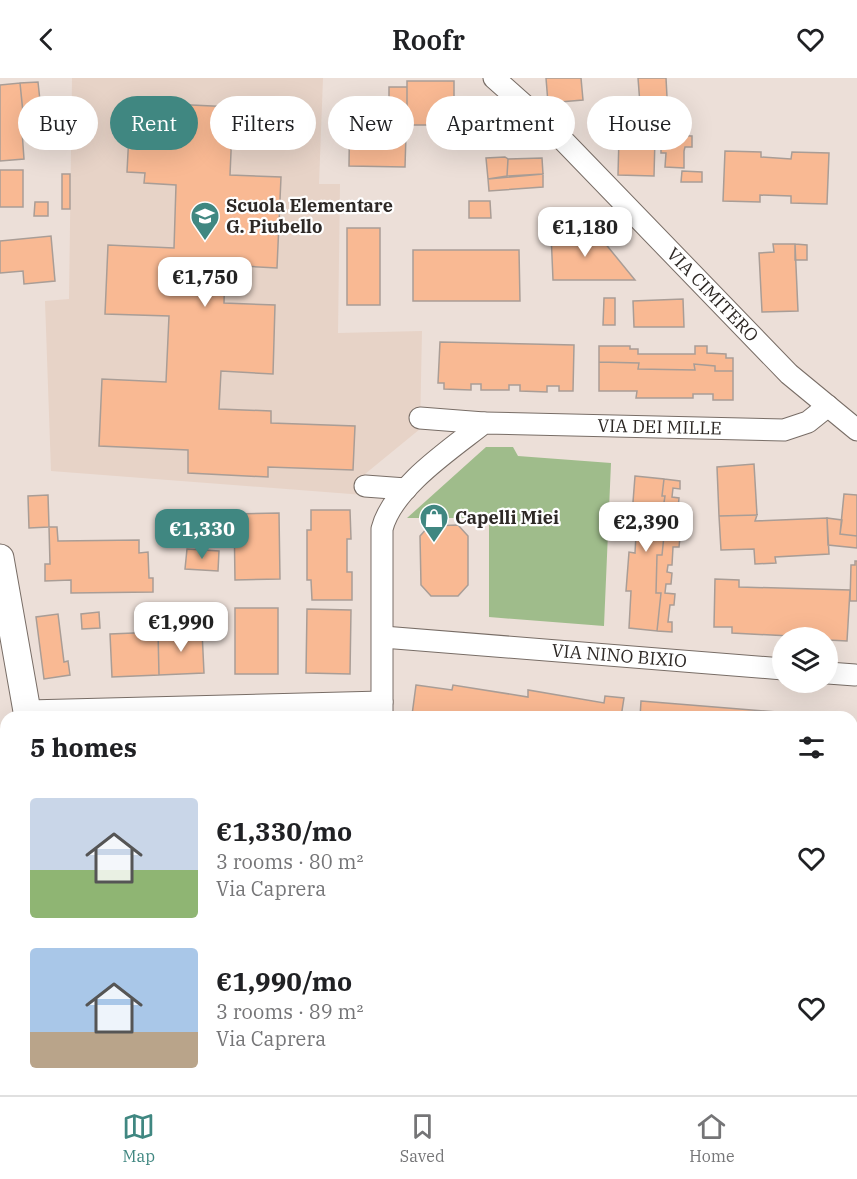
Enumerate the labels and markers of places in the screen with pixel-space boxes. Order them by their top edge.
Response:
place label: Scuola Elementare G. Piubello [226,194,393,238]
school or university icon: Scuola Elementare G. Piubello [189,200,221,242]
pin: €1,180 [536,207,634,258]
pin: €1,750 [156,257,254,308]
shop icon: Capelli Miei [418,502,450,544]
pin: €2,390 [597,502,695,553]
place label: Capelli Miei [455,506,559,529]
pin: €1,330 [153,509,251,560]
pin: €1,990 [132,602,230,653]

